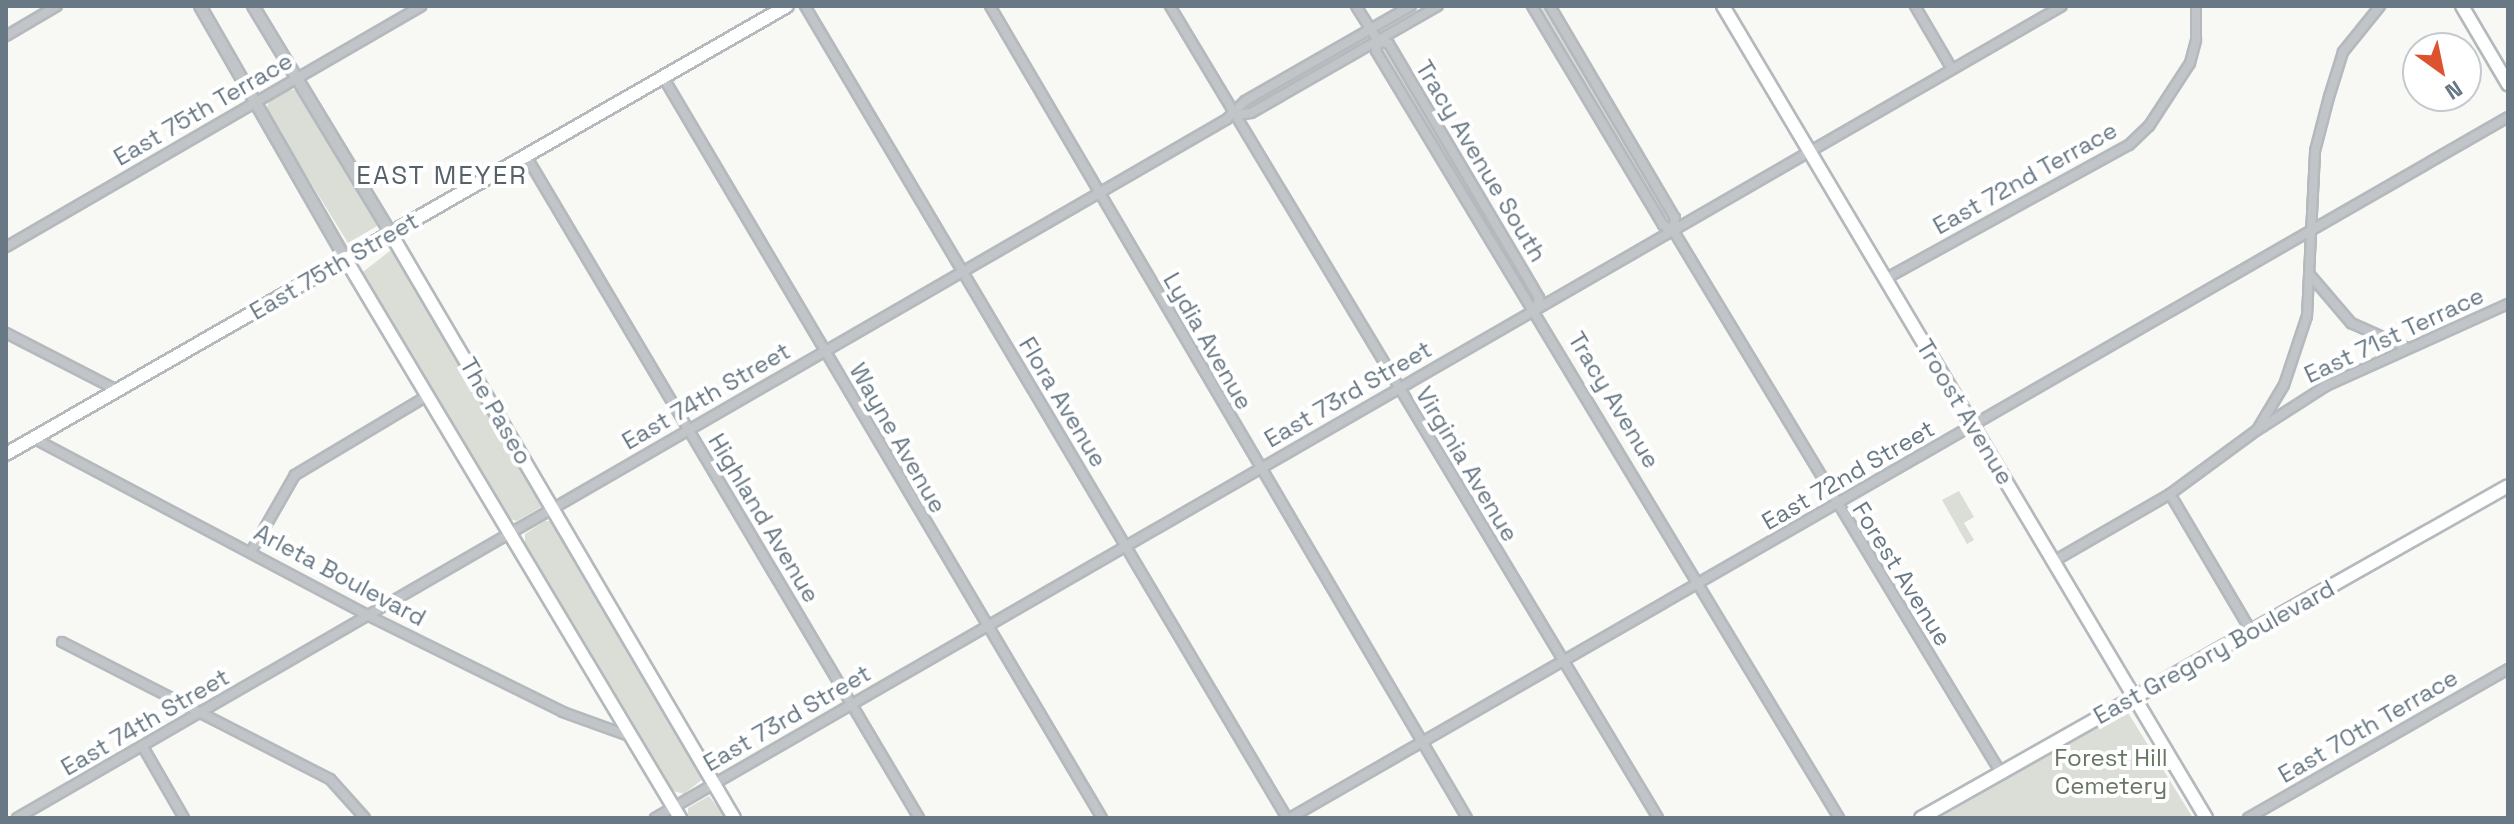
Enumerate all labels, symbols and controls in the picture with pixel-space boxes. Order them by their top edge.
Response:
north arrow [2402,32,2482,112]
street label: East 75th Terrace [108,46,298,172]
street label: Tracy Avenue South [1409,55,1553,267]
text: N [2440,75,2468,106]
street label: East 72nd Terrace [1928,115,2122,241]
district label: EAST MEYER [356,160,528,192]
street label: East 75th Street [245,206,423,326]
street label: Lydia Avenue [1157,267,1259,415]
street label: East 71st Terrace [2299,281,2489,389]
street label: Tracy Avenue [1562,326,1666,474]
street label: Flora Avenue [1013,332,1113,472]
street label: East 73rd Street [1259,334,1437,454]
street label: Troost Avenue [1910,334,2020,490]
street label: East 74th Street [617,336,795,456]
street label: The Paseo [454,352,538,470]
street label: Wayne Avenue [843,358,953,518]
street label: Virginia Avenue [1409,381,1525,547]
street label: East 72nd Street [1757,414,1939,536]
street label: Highland Avenue [702,428,826,608]
street label: Forest Avenue [1846,496,1958,652]
street label: Arleta Boulevard [249,518,431,632]
street label: East Gregory Boulevard [2088,574,2340,730]
street label: East 73rd Street [698,658,876,778]
street label: East 74th Street [56,662,234,782]
street label: East 70th Terrace [2273,663,2463,789]
park label: Forest Hill Cemetery [2054,744,2168,800]

